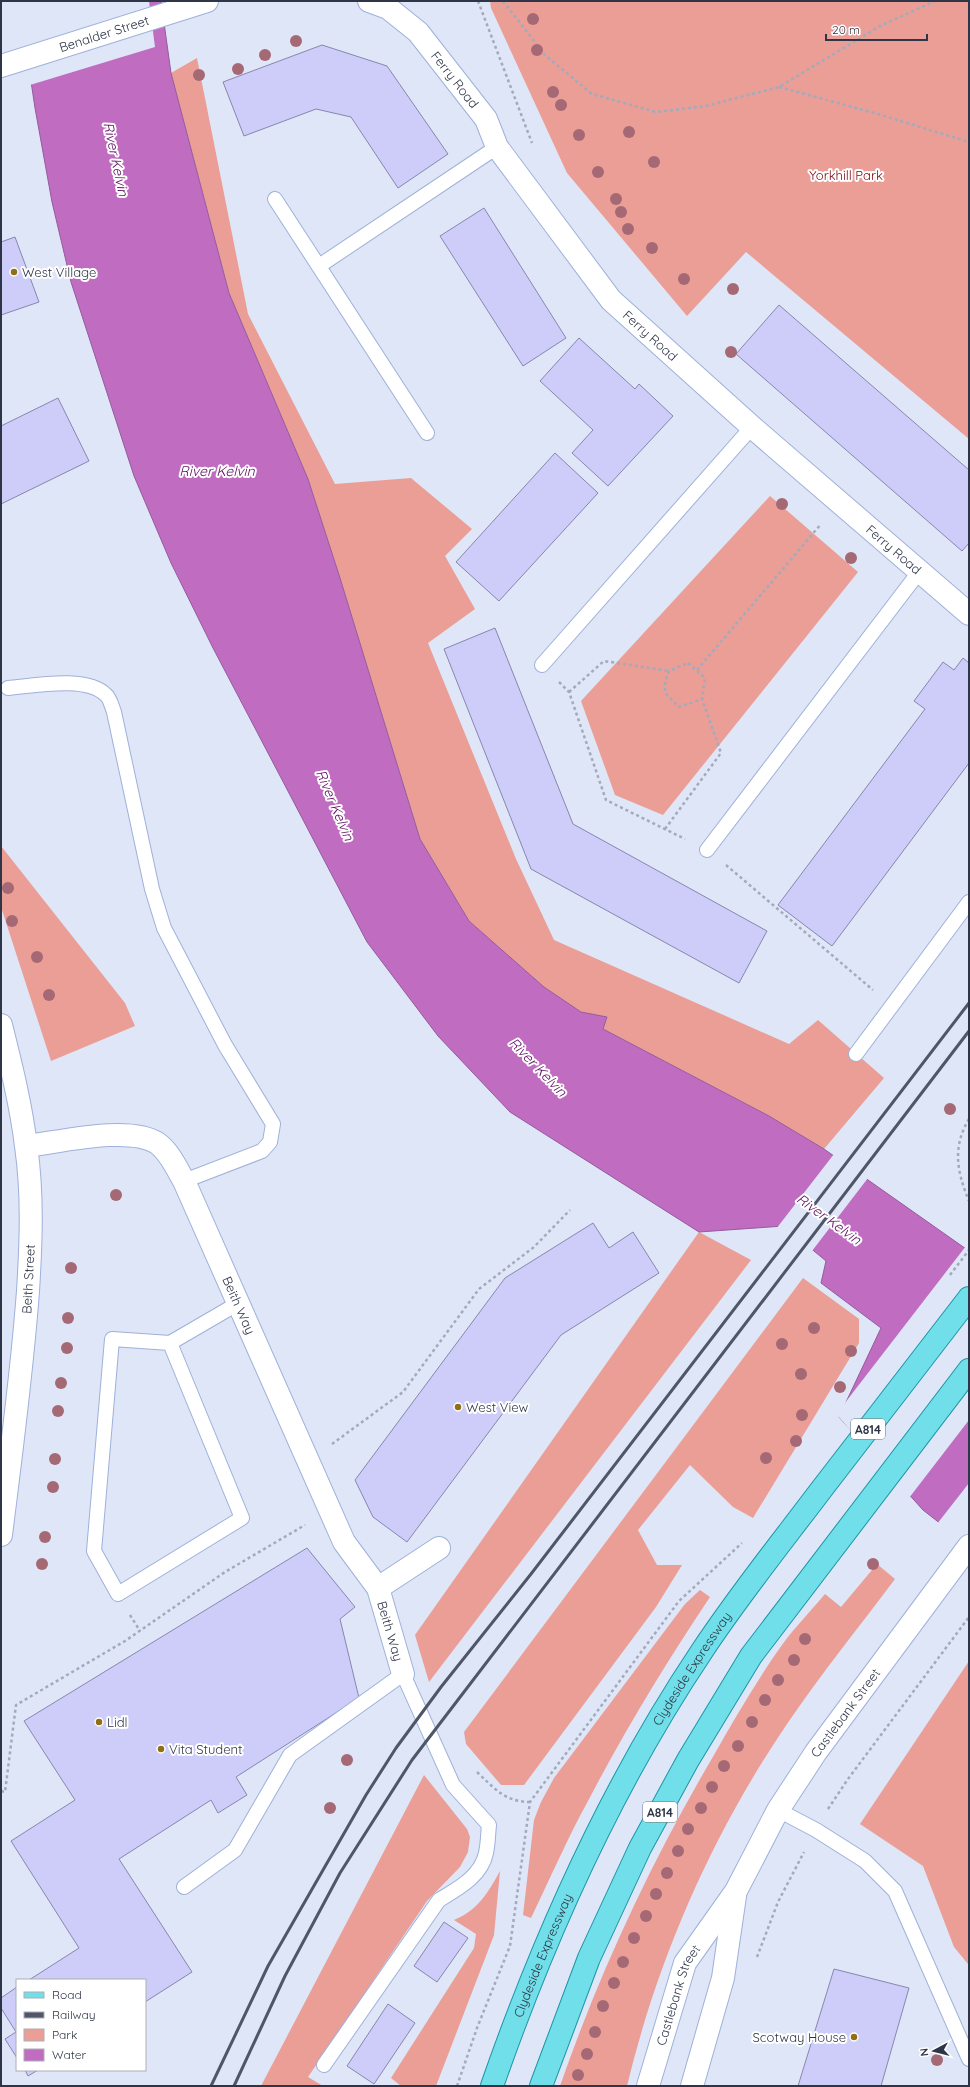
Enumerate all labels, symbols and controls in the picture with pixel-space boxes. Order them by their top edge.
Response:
street label: Benalder Street [57,12,151,55]
scale bar [826,16,927,42]
text: 20 m [832,22,860,37]
street label: Ferry Road [428,48,482,111]
water label: River Kelvin [99,120,133,199]
park label: Yorkhill Park [809,167,883,183]
place label: West Village [22,264,96,280]
marker: West Village [9,267,19,277]
street label: Ferry Road [620,307,681,364]
water label: River Kelvin [179,462,256,480]
street label: Ferry Road [863,521,925,577]
water label: River Kelvin [312,767,358,844]
water label: River Kelvin [505,1034,571,1101]
water label: River Kelvin [793,1190,865,1249]
street label: Beith Street [18,1244,38,1314]
street label: Beith Way [219,1274,259,1337]
place label: West View [466,1399,529,1415]
marker: West View [453,1402,463,1412]
road number: A814 [851,1419,885,1439]
street label: Beith Way [374,1599,407,1663]
street label: Clydeside Expressway [649,1609,735,1728]
street label: Castlebank Street [807,1665,883,1760]
place label: Lidl [107,1714,128,1730]
marker: Lidl [94,1717,104,1727]
place label: Vita Student [169,1741,243,1757]
marker: Vita Student [156,1744,166,1754]
road number: A814 [643,1802,677,1822]
street label: Clydeside Expressway [510,1891,575,2020]
street label: Castlebank Street [653,1941,704,2047]
legend [16,1979,146,2071]
text: Road [52,1987,82,2002]
text: Railway [52,2007,96,2022]
text: Park [52,2027,77,2042]
place label: Scotway House [752,2029,846,2045]
north arrow [914,2031,954,2071]
marker: Scotway House [849,2032,859,2042]
text: Water [52,2047,87,2062]
text: N [917,2047,932,2057]

